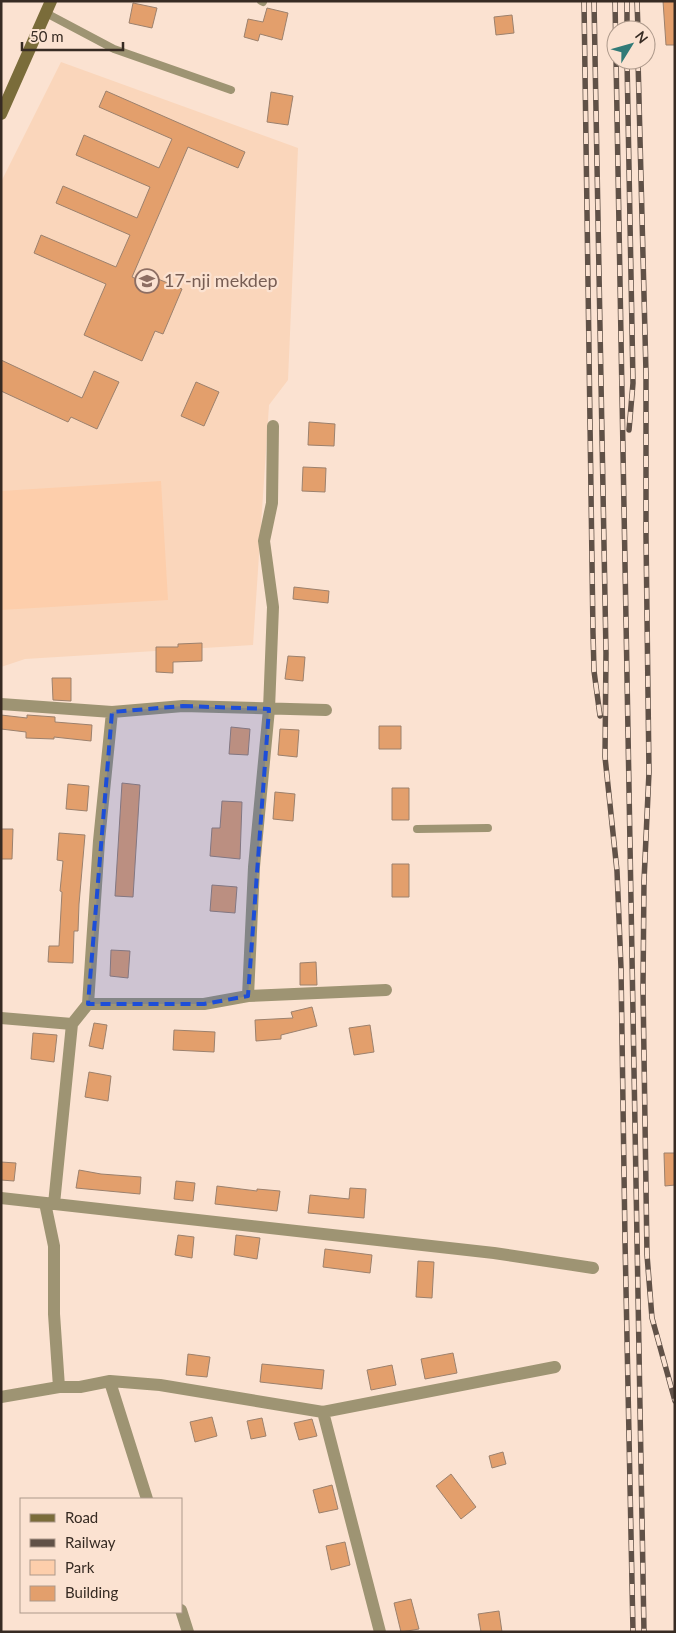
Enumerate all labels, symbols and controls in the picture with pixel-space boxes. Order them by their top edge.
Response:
scale bar [22,20,124,52]
north arrow [606,20,656,70]
text: 50 m [30,27,64,45]
text: N [632,27,652,46]
school or university icon: 17-nji mekdep [134,268,160,294]
place label: 17-nji mekdep [164,269,278,291]
legend [20,1498,182,1613]
text: Road [65,1508,98,1526]
text: Railway [65,1533,116,1551]
text: Park [65,1558,95,1576]
text: Building [65,1583,118,1601]

